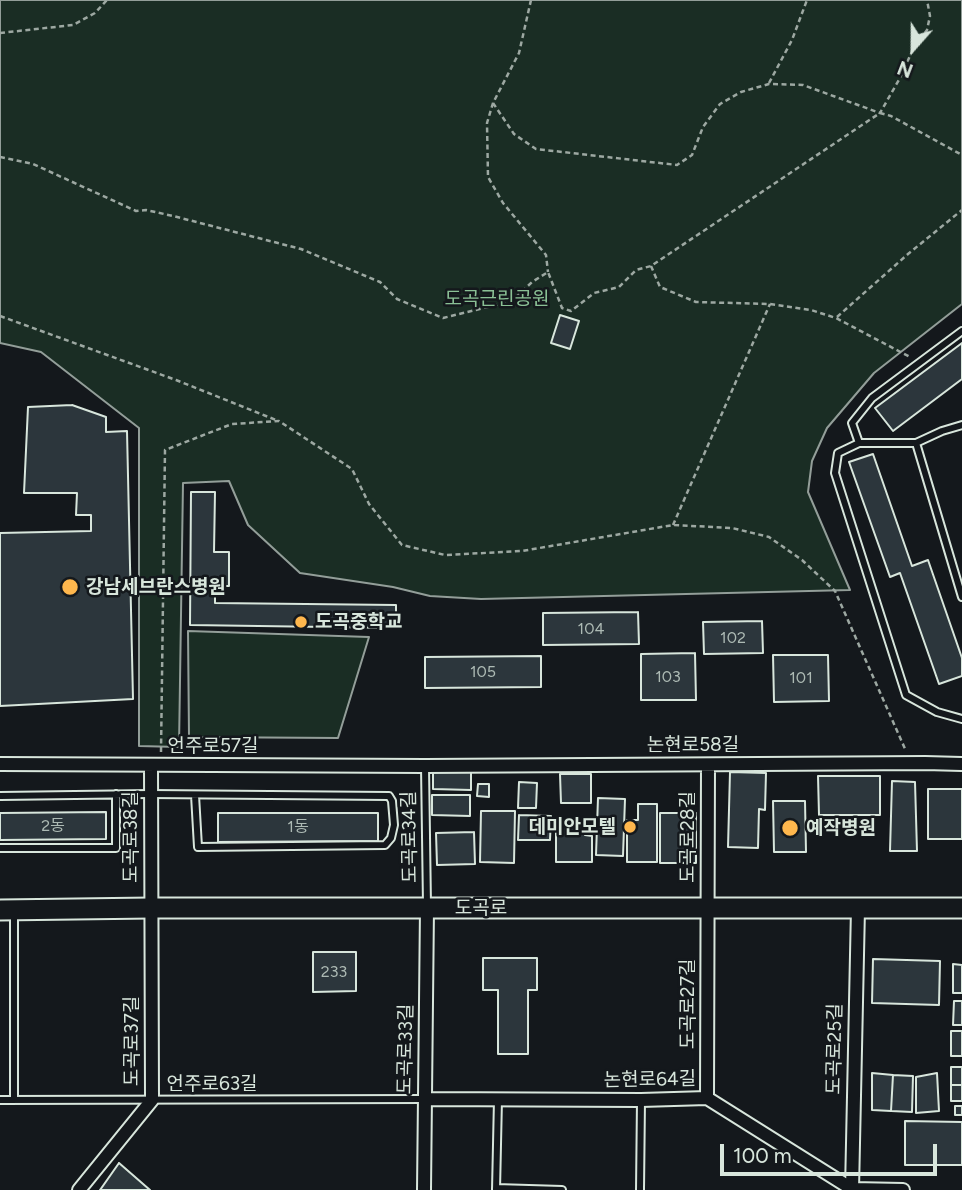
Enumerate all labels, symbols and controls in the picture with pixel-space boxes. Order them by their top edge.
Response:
north arrow [878,14,948,84]
text: N [894,56,916,82]
park label: 도곡근린공원 [445,288,549,310]
place label: 강남세브란스병원 [86,576,226,598]
marker: 강남세브란스병원 [60,577,80,597]
place label: 도곡중학교 [315,611,402,633]
marker: 도곡중학교 [293,614,309,630]
house number: 104 [578,619,604,639]
house number: 102 [720,628,746,648]
house number: 105 [470,662,496,682]
house number: 103 [655,667,681,687]
house number: 101 [789,668,813,688]
street label: 논현로58길 [647,734,739,756]
street label: 언주로57길 [167,735,259,757]
street label: 도곡로38길 [120,791,142,883]
street label: 도곡로34길 [398,791,422,883]
street label: 도곡로28길 [677,791,699,883]
house number: 2동 [41,816,65,836]
place label: 데미안모텔 [529,816,616,838]
house number: 1동 [287,817,309,837]
place label: 예작병원 [806,817,876,839]
marker: 예작병원 [780,818,800,838]
marker: 데미안모텔 [622,819,638,835]
street label: 도곡로 [455,897,507,919]
street label: 도곡로27길 [677,959,699,1049]
house number: 233 [321,962,347,982]
street label: 도곡로37길 [121,996,143,1086]
street label: 도곡로25길 [823,1003,847,1095]
street label: 도곡로33길 [394,1004,418,1094]
street label: 논현로64길 [604,1068,696,1092]
street label: 언주로63길 [166,1073,258,1095]
scale bar [724,1130,941,1174]
text: 100 m [733,1143,792,1168]

